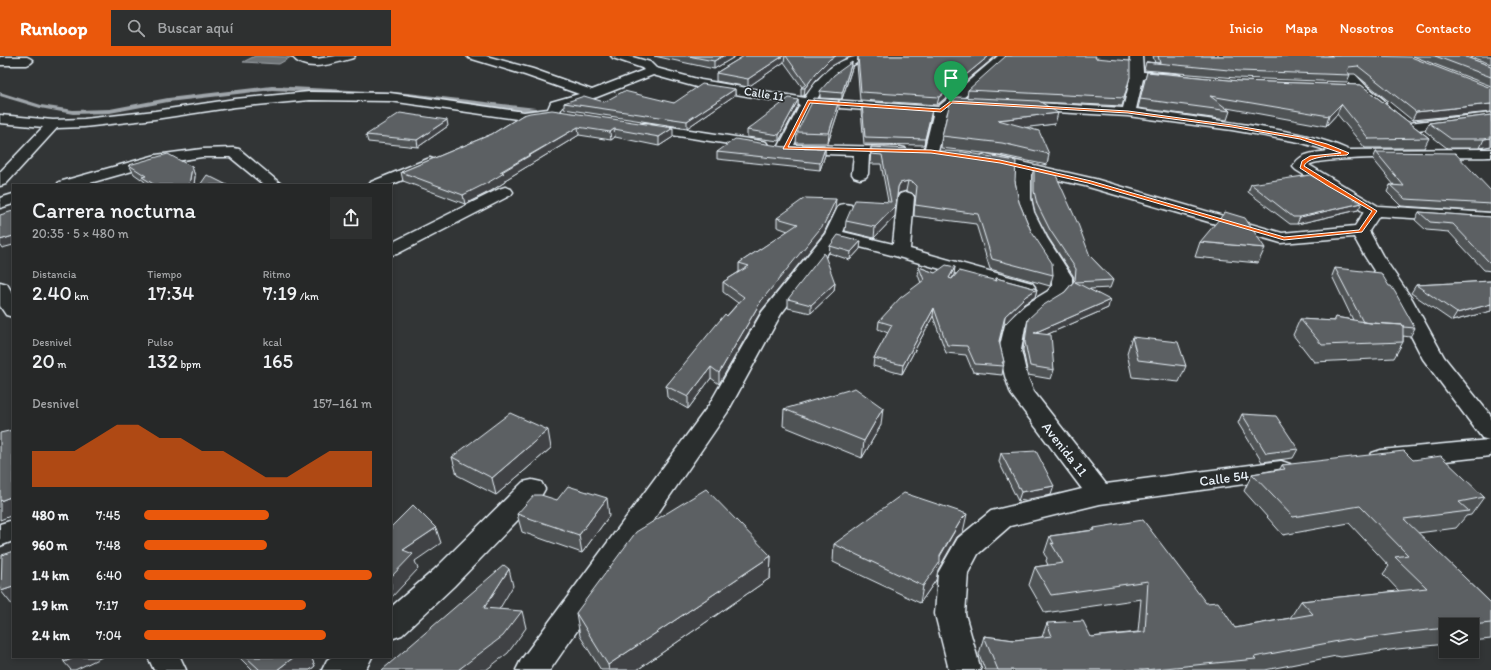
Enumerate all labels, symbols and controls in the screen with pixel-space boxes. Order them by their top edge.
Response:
search box [111,10,391,46]
text: Runloop [20,17,87,40]
icon: search [125,17,147,39]
text: Buscar aquí [157,19,233,37]
text: Inicio [1229,20,1263,37]
text: Mapa [1285,20,1318,37]
text: Nosotros [1340,20,1394,37]
text: Contacto [1416,20,1471,37]
pin [934,61,968,102]
icon: arrive [940,67,962,89]
street label: Calle 11 [743,84,785,104]
text: Carrera nocturna [32,197,196,224]
button: share [330,197,372,239]
text: 20:35 · 5 × 480 m [32,226,129,241]
text: Distancia [32,268,76,281]
text: Tiempo [147,268,182,281]
text: Ritmo [263,268,291,281]
text: 2.40 [32,281,72,305]
text: 17:34 [147,281,194,305]
text: 7:19 [263,281,297,305]
text: km [72,290,89,303]
text: /km [297,290,319,303]
text: Desnivel [32,336,72,349]
text: Pulso [147,336,173,349]
text: kcal [263,336,282,349]
text: 20 [32,349,55,373]
text: 132 [147,349,178,373]
text: 165 [263,349,293,373]
text: m [55,358,67,371]
text: bpm [178,358,201,371]
text: Desnivel [32,396,79,411]
text: 157–161 m [313,396,372,411]
street label: Avenida 11 [1038,419,1091,480]
street label: Calle 54 [1198,467,1250,490]
text: 480 m [32,508,69,523]
text: 7:45 [96,508,120,523]
text: 960 m [32,538,68,553]
text: 7:48 [96,538,121,553]
text: 1.4 km [32,568,69,583]
text: 6:40 [96,568,122,583]
text: 1.9 km [32,598,68,613]
text: 7:17 [96,598,118,613]
map controls [1439,618,1479,658]
button: layers [1439,618,1479,658]
text: 2.4 km [32,628,70,643]
text: 7:04 [96,628,121,643]

